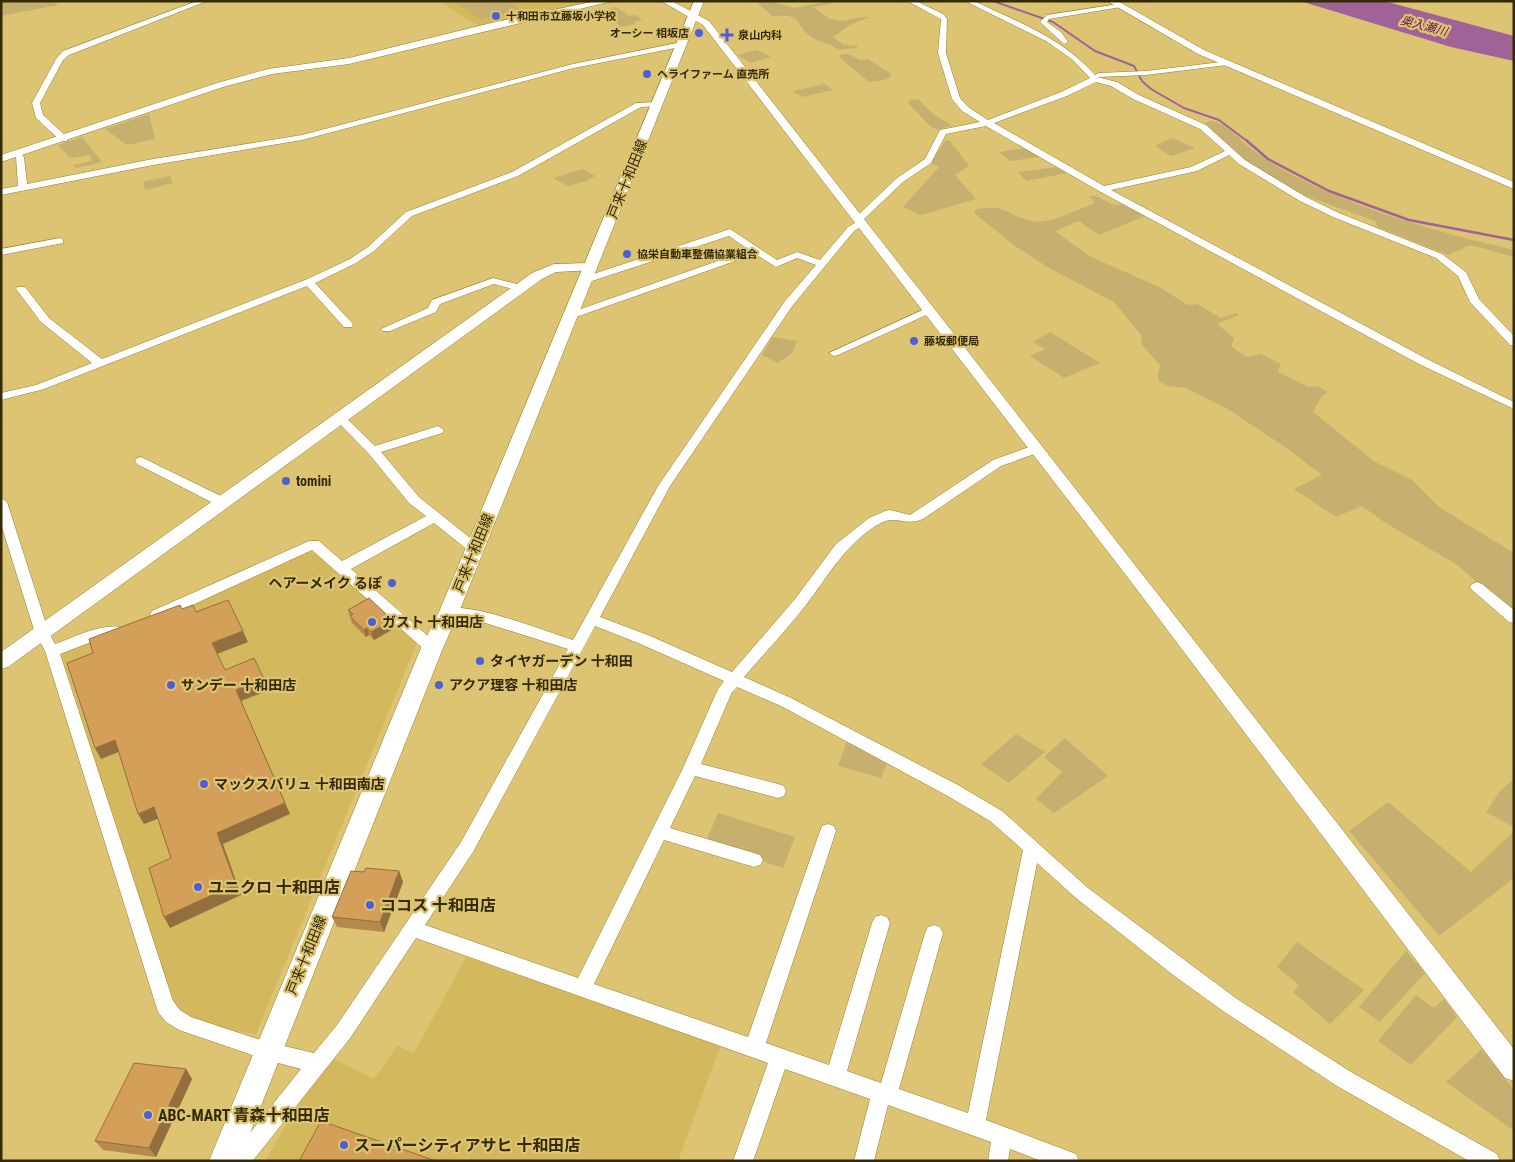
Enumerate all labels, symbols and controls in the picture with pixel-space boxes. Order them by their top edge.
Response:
marker: 十和田市立藤坂小学校 [490,10,502,22]
place label: 十和田市立藤坂小学校 [506,10,616,23]
water label: 奥入瀬川 [1399,13,1451,39]
place label: オーシー 相坂店 [610,27,689,40]
marker: オーシー 相坂店 [693,27,705,39]
marker: 泉山内科 [720,28,734,42]
place label: 泉山内科 [738,29,782,42]
marker: ヘライファーム 直売所 [641,68,653,80]
place label: ヘライファーム 直売所 [657,68,769,81]
street label: 戸来十和田線 [604,137,650,221]
marker: 協栄自動車整備協業組合 [621,248,633,260]
place label: 協栄自動車整備協業組合 [637,248,758,261]
marker: 藤坂郵便局 [908,335,920,347]
place label: 藤坂郵便局 [924,335,979,348]
place label: tomini [296,473,331,489]
marker: tomini [280,475,292,487]
street label: 戸来十和田線 [450,511,496,595]
place label: ヘアーメイク るぽ [268,575,382,591]
marker: ヘアーメイク るぽ [386,577,398,589]
place label: ガスト 十和田店 [382,614,483,630]
marker: ガスト 十和田店 [366,616,378,628]
place label: タイヤガーデン 十和田 [490,653,633,669]
marker: タイヤガーデン 十和田 [474,655,486,667]
place label: サンデー 十和田店 [181,677,296,693]
place label: アクア理容 十和田店 [449,677,578,693]
marker: サンデー 十和田店 [165,679,177,691]
marker: アクア理容 十和田店 [433,679,445,691]
place label: マックスバリュ 十和田南店 [214,776,385,792]
marker: マックスバリュ 十和田南店 [198,778,210,790]
place label: ユニクロ 十和田店 [208,878,340,897]
marker: ユニクロ 十和田店 [192,881,204,893]
place label: ココス 十和田店 [380,896,496,915]
marker: ココス 十和田店 [364,899,376,911]
street label: 戸来十和田線 [283,913,329,997]
place label: ABC-MART 青森十和田店 [158,1106,330,1125]
marker: ABC-MART 青森十和田店 [142,1109,154,1121]
place label: スーパーシティアサヒ 十和田店 [354,1136,580,1155]
marker: スーパーシティアサヒ 十和田店 [338,1139,350,1151]

